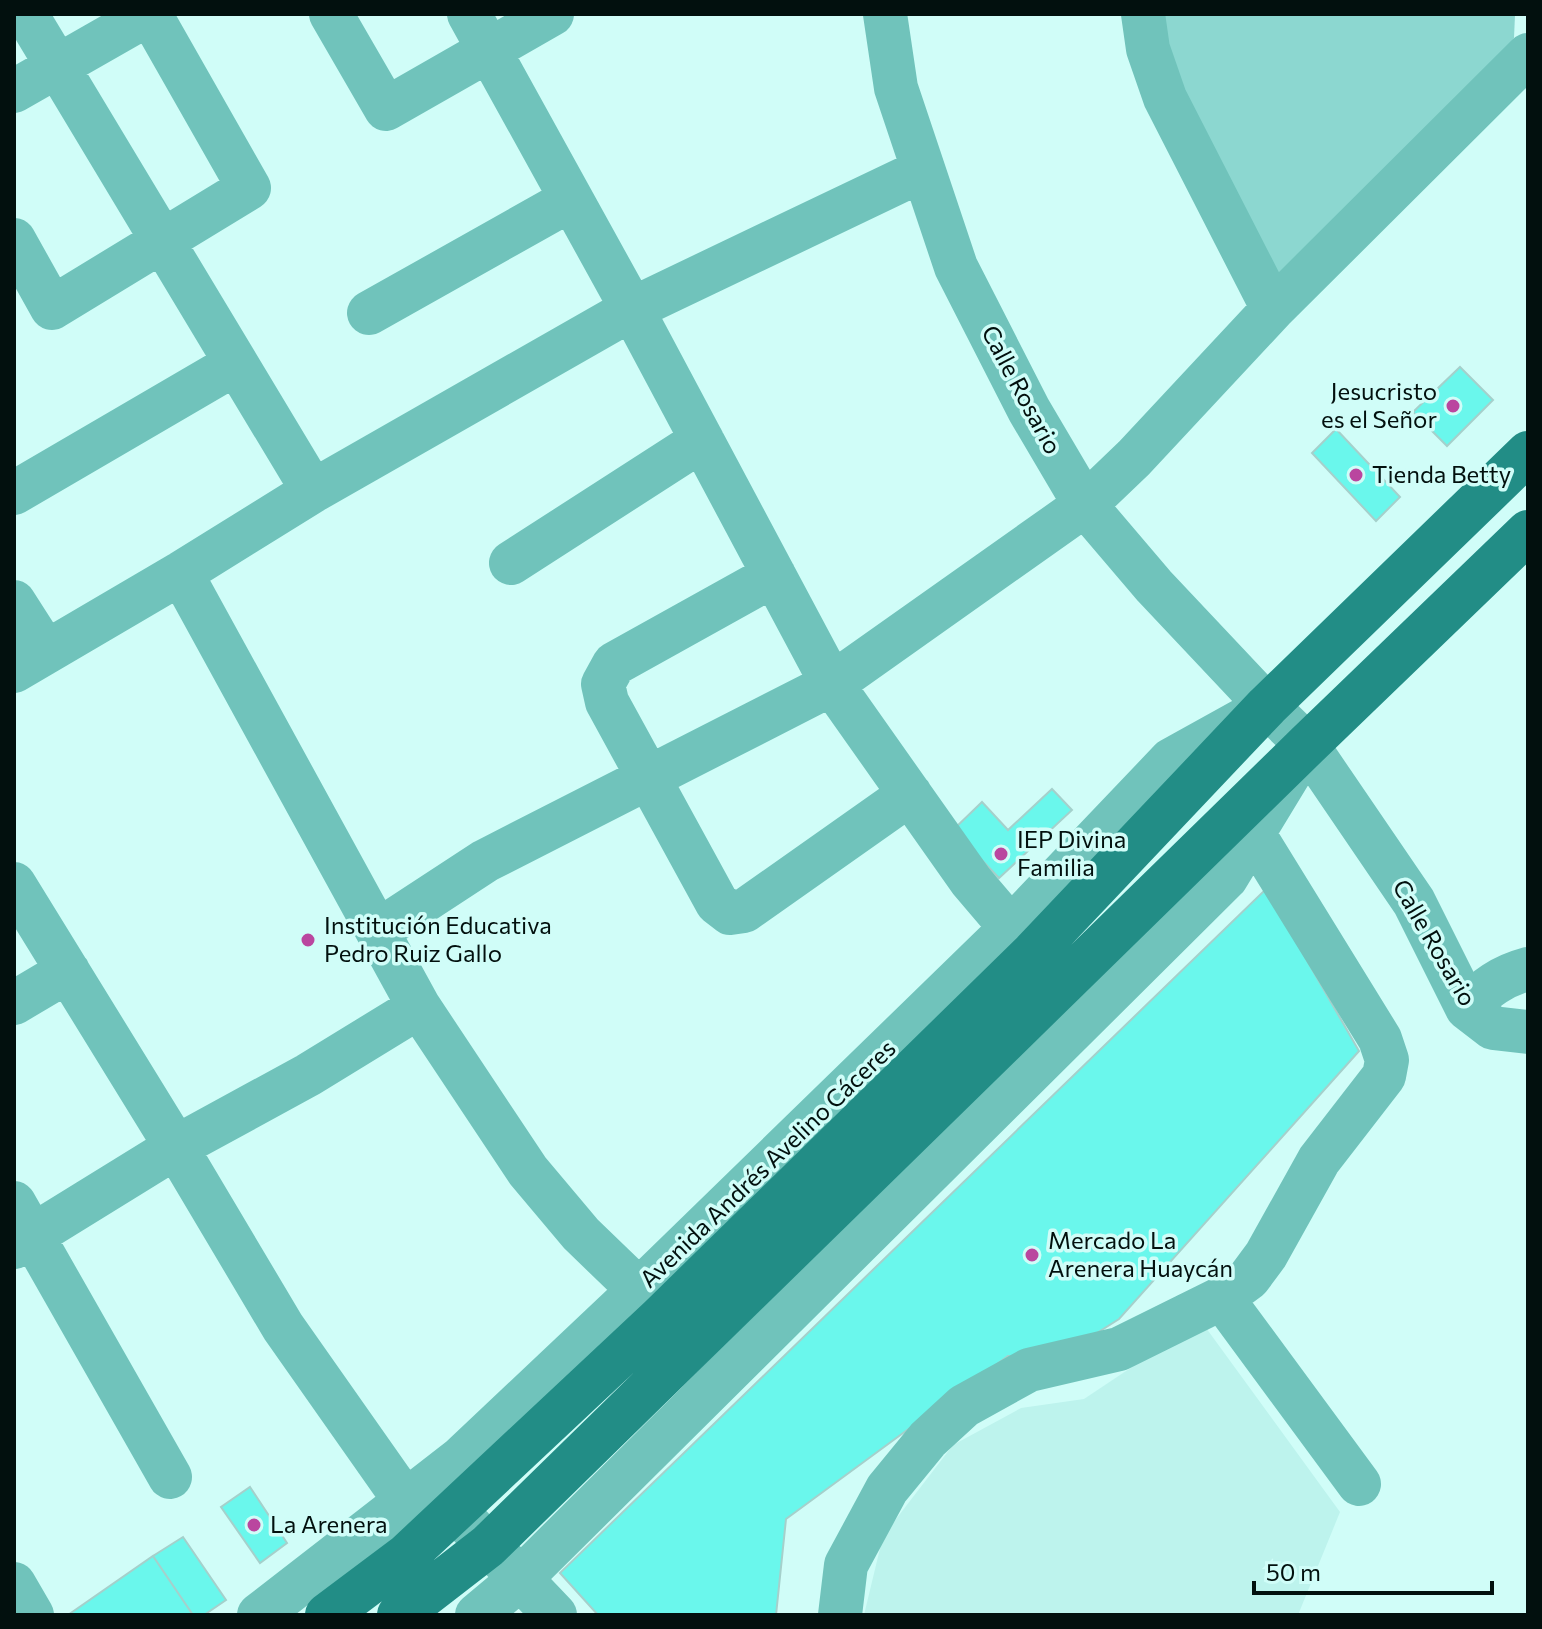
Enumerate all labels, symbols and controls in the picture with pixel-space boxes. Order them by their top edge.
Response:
street label: Calle Rosario [976,320,1068,459]
place label: Jesucristo es el Señor [1321,376,1437,433]
marker: Jesucristo es el Señor [1444,397,1462,415]
place label: Tienda Betty [1372,459,1511,488]
marker: Tienda Betty [1347,466,1365,484]
place label: IEP Divina Familia [1017,824,1126,881]
marker: IEP Divina Familia [992,845,1010,863]
street label: Calle Rosario [1387,874,1483,1011]
place label: Institución Educativa Pedro Ruiz Gallo [324,910,552,967]
marker: Institución Educativa Pedro Ruiz Gallo [299,931,317,949]
street label: Avenida Andrés Avelino Cáceres [633,1033,901,1293]
place label: Mercado La Arenera Huaycán [1048,1225,1233,1282]
marker: Mercado La Arenera Huaycán [1023,1246,1041,1264]
place label: La Arenera [270,1509,388,1538]
marker: La Arenera [245,1516,263,1534]
scale bar [1254,1545,1492,1595]
text: 50 m [1266,1557,1321,1586]

